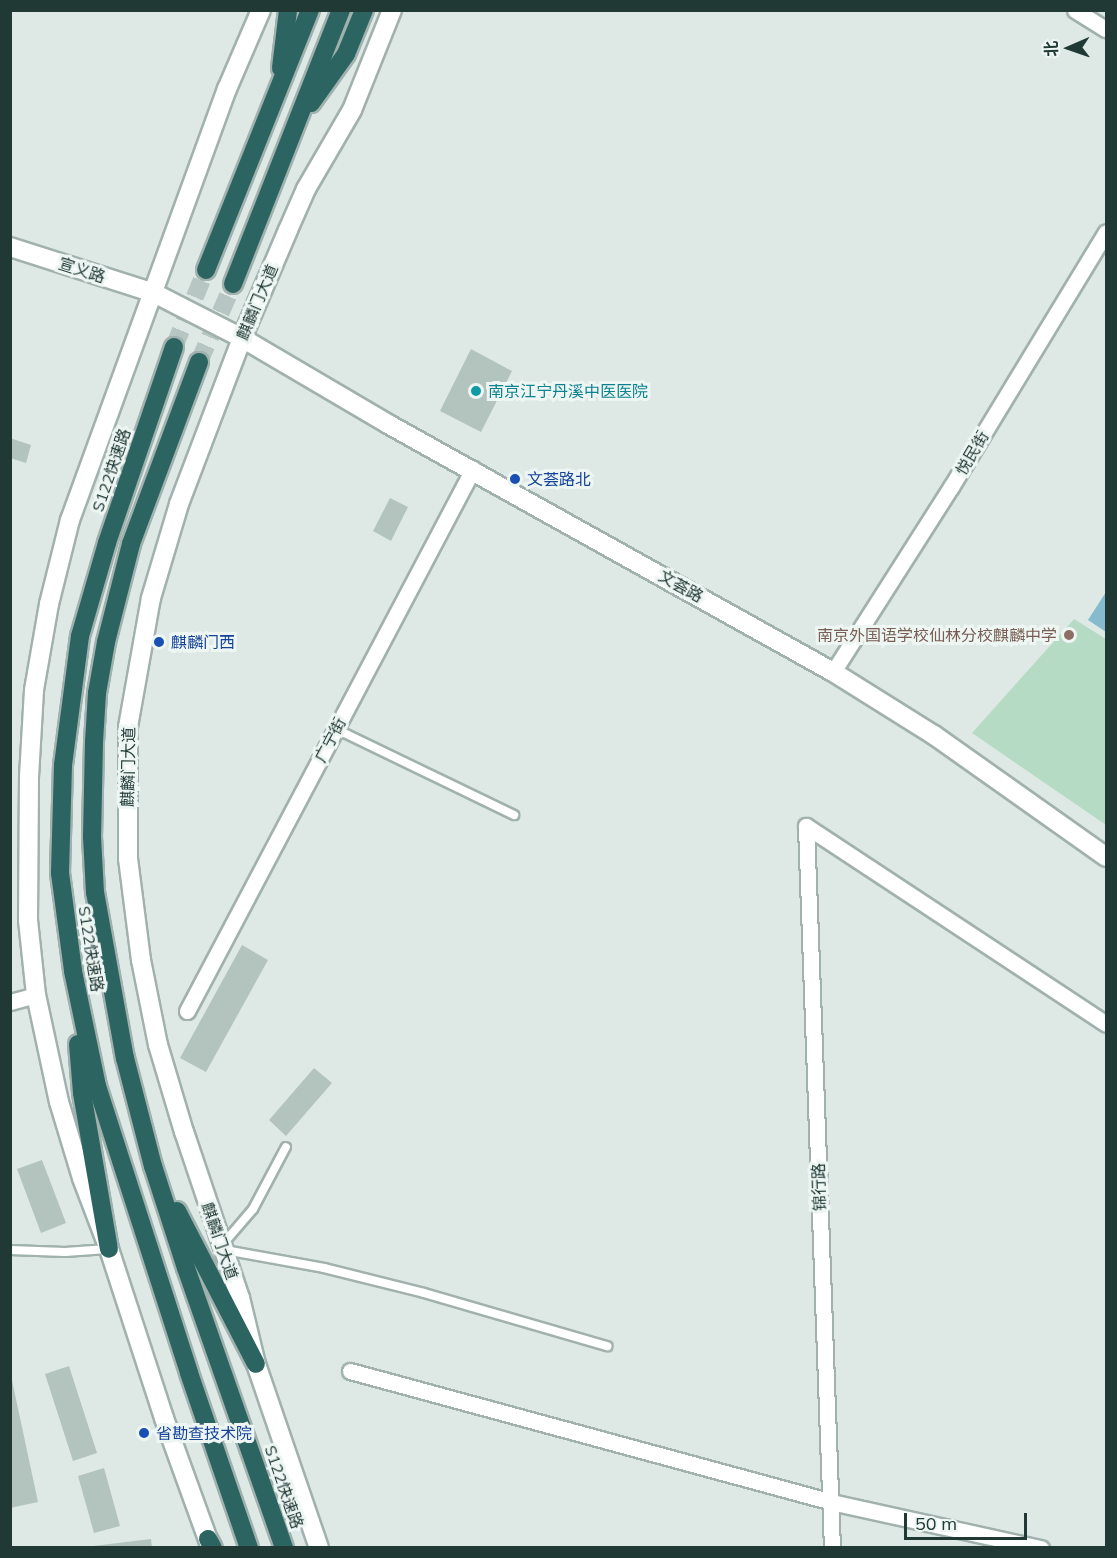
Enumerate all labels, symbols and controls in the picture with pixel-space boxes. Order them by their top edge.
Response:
north arrow [1039,18,1099,78]
text: 北 [1041,40,1061,57]
street label: 宣义路 [56,253,108,287]
street label: 麒麟门大道 [233,261,281,343]
place label: 南京江宁丹溪中医医院 [488,381,648,401]
marker: 南京江宁丹溪中医医院 [469,384,483,398]
street label: S122快速路 [88,426,134,514]
street label: 悦民街 [951,427,993,479]
place label: 文荟路北 [527,469,591,489]
marker: 文荟路北 [508,472,522,486]
street label: 文荟路 [655,566,707,606]
place label: 南京外国语学校仙林分校麒麟中学 [817,625,1057,645]
marker: 南京外国语学校仙林分校麒麟中学 [1062,628,1076,642]
place label: 麒麟门西 [171,632,235,652]
marker: 麒麟门西 [152,635,166,649]
street label: 广宁街 [310,714,350,766]
street label: 麒麟门大道 [118,727,138,807]
street label: S122快速路 [75,905,107,993]
street label: 锦行路 [809,1163,829,1211]
street label: 麒麟门大道 [198,1200,242,1282]
place label: 省勘查技术院 [156,1423,252,1443]
marker: 省勘查技术院 [137,1426,151,1440]
street label: S122快速路 [261,1443,307,1531]
scale bar [907,1501,1030,1539]
text: 50 m [915,1512,957,1535]

